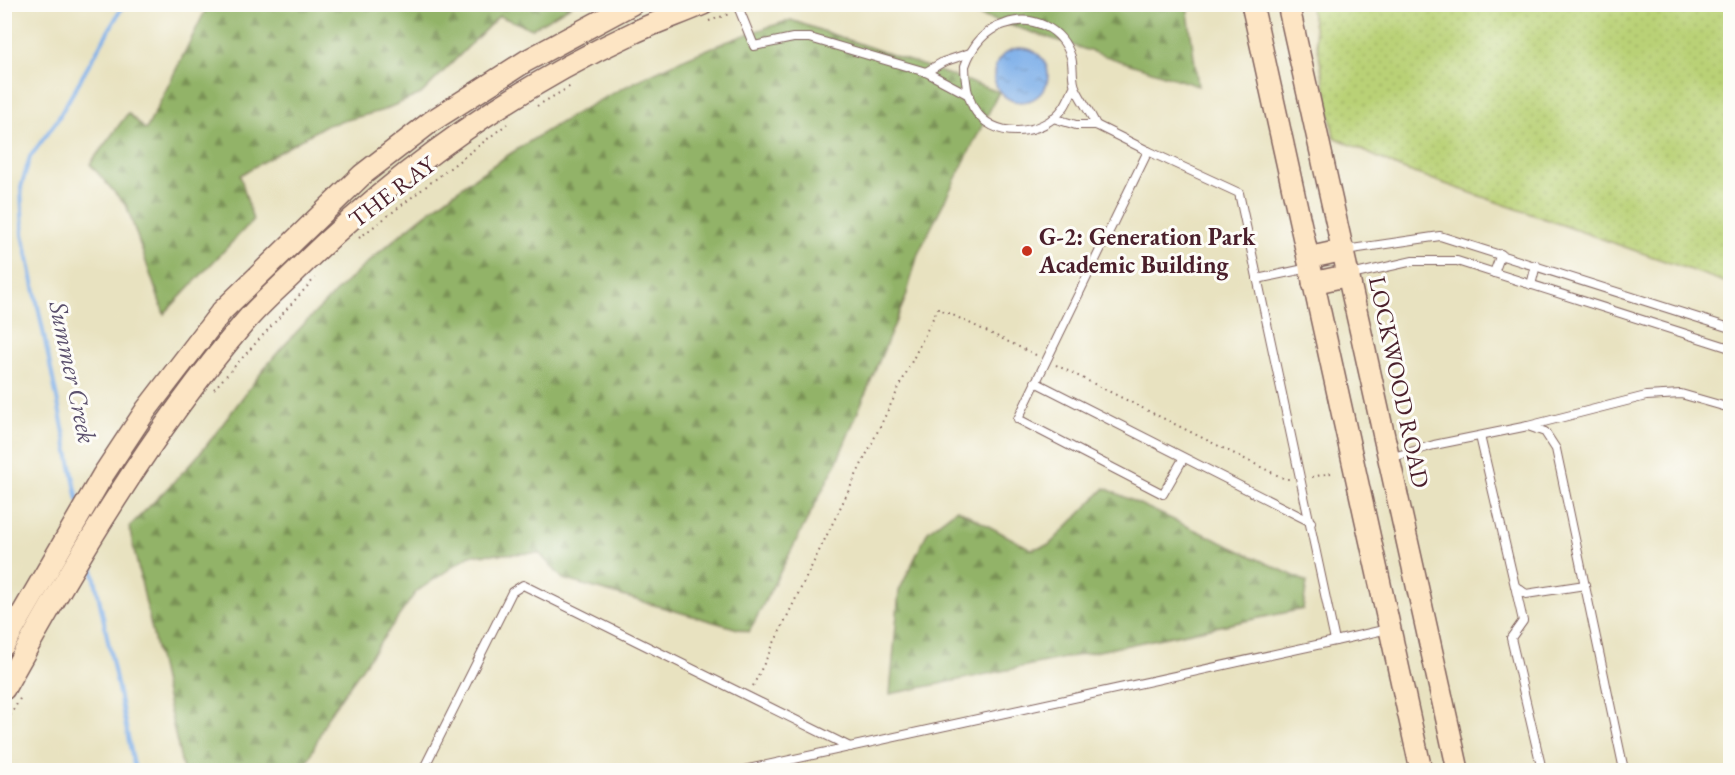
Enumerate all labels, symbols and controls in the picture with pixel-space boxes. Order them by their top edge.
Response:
street label: THE RAY [342,148,442,234]
place label: G-2: Generation Park Academic Building [1038,221,1256,281]
marker: G-2: Generation Park Academic Building [1020,244,1034,258]
street label: LOCKWOOD ROAD [1362,273,1437,491]
water label: Summer Creek [41,297,105,446]

